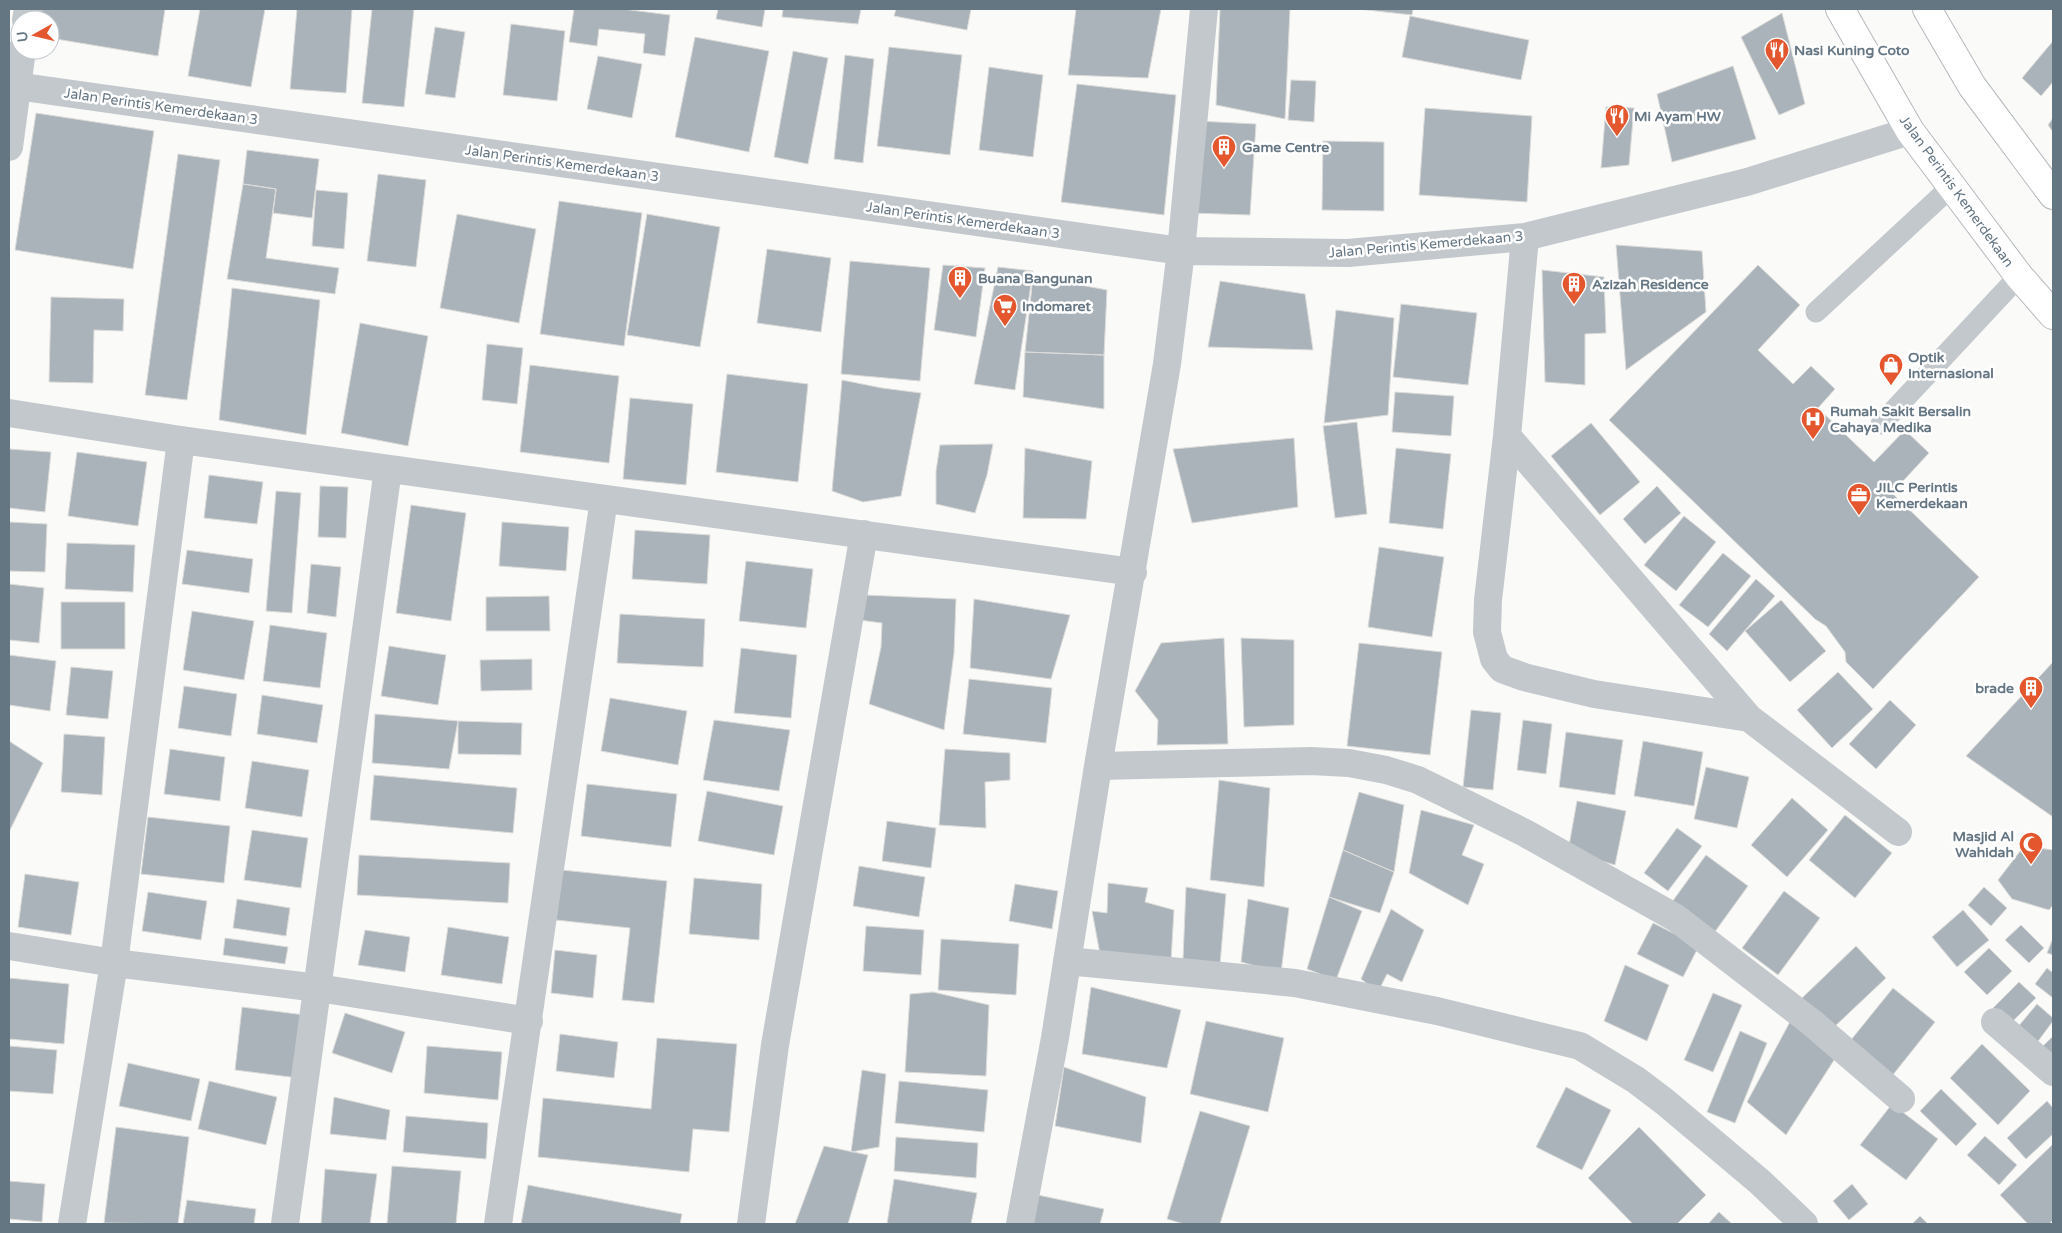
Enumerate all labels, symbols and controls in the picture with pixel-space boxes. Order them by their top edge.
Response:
north arrow [10,10,60,60]
text: U [13,30,32,43]
restaurant icon: Nasi Kuning Coto [1764,37,1790,71]
place label: Nasi Kuning Coto [1794,42,1910,59]
street label: Jalan Perintis Kemerdekaan 3 [63,84,259,129]
restaurant icon: Mi Ayam HW [1604,103,1630,137]
place label: Mi Ayam HW [1634,108,1722,125]
street label: Jalan Perintis Kemerdekaan [1896,112,2017,270]
building icon: Game Centre [1211,134,1237,168]
place label: Game Centre [1242,139,1329,156]
street label: Jalan Perintis Kemerdekaan 3 [464,141,660,186]
street label: Jalan Perintis Kemerdekaan 3 [865,198,1061,243]
street label: Jalan Perintis Kemerdekaan 3 [1328,228,1524,261]
building icon: Buana Bangunan [947,265,973,299]
place label: Buana Bangunan [978,270,1092,287]
building icon: Azizah Residence [1561,271,1587,305]
place label: Azizah Residence [1592,276,1709,293]
supermarket icon: Indomaret [992,293,1018,327]
place label: Indomaret [1022,298,1092,315]
place label: Optik Internasional [1908,349,1994,382]
shop icon: Optik Internasional [1878,352,1904,386]
place label: Rumah Sakit Bersalin Cahaya Medika [1830,403,1971,436]
hospital icon: Rumah Sakit Bersalin Cahaya Medika [1800,406,1826,440]
place label: JILC Perintis Kemerdekaan [1875,479,1968,512]
office icon: JILC Perintis Kemerdekaan [1846,482,1872,516]
building icon: brade [2018,675,2044,709]
place label: brade [1975,680,2014,697]
place label: Masjid Al Wahidah [1953,828,2014,861]
mosque icon: Masjid Al Wahidah [2018,831,2044,865]

